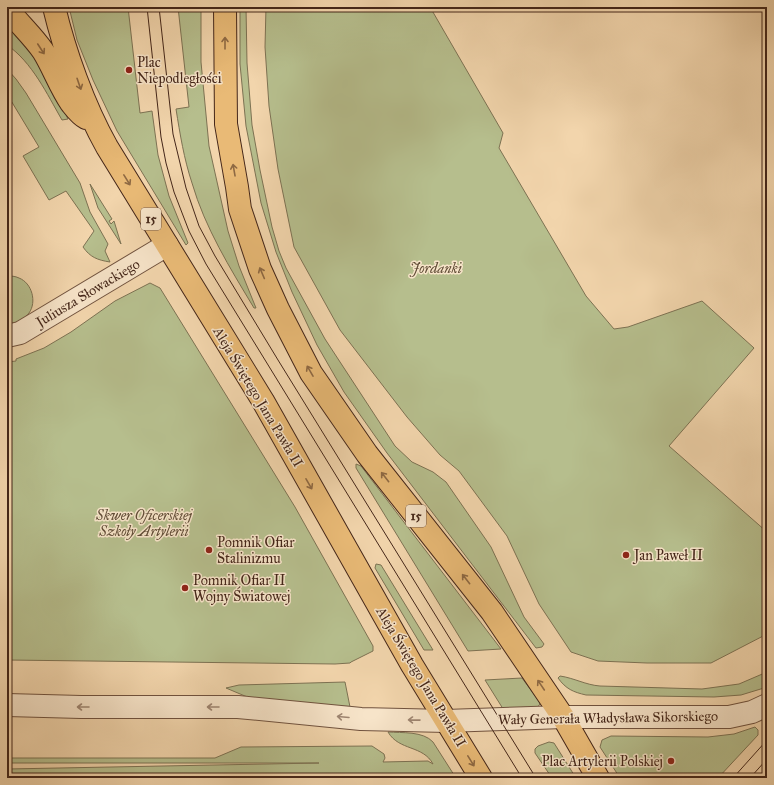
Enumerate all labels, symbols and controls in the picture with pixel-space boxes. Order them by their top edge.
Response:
one-way arrow [221,37,229,50]
one-way arrow [37,43,45,54]
place label: Plac Niepodległości [137,54,222,87]
marker: Plac Niepodległości [124,65,134,75]
one-way arrow [76,77,83,90]
one-way arrow [230,164,238,177]
one-way arrow [123,174,131,185]
road number: 15 [141,208,161,230]
street label: Juliusza Słowackiego [31,255,143,333]
park label: Jordanki [409,260,462,277]
one-way arrow [258,268,266,280]
street label: Aleja Świętego Jana Pawła II [208,322,308,471]
one-way arrow [306,365,314,377]
one-way arrow [381,471,389,482]
one-way arrow [306,478,314,490]
road number: 15 [406,505,426,527]
park label: Skwer Oficerskiej Szkoły Artylerii [95,507,193,540]
place label: Pomnik Ofiar Stalinizmu [217,534,295,567]
marker: Pomnik Ofiar Stalinizmu [204,545,214,555]
place label: Jan Paweł II [632,547,703,565]
marker: Jan Paweł II [621,550,631,560]
place label: Pomnik Ofiar II Wojny Światowej [193,572,290,605]
one-way arrow [461,573,470,584]
marker: Pomnik Ofiar II Wojny Światowej [180,583,190,593]
street label: Aleja Świętego Jana Pawła II [371,602,471,751]
one-way arrow [537,679,545,690]
one-way arrow [77,703,90,711]
one-way arrow [207,703,220,711]
street label: Wały Generała Władysława Sikorskiego [498,708,718,728]
one-way arrow [337,713,350,721]
one-way arrow [408,716,421,724]
place label: Plac Artylerii Polskiej [542,753,663,770]
one-way arrow [467,755,475,767]
marker: Plac Artylerii Polskiej [666,756,676,766]

